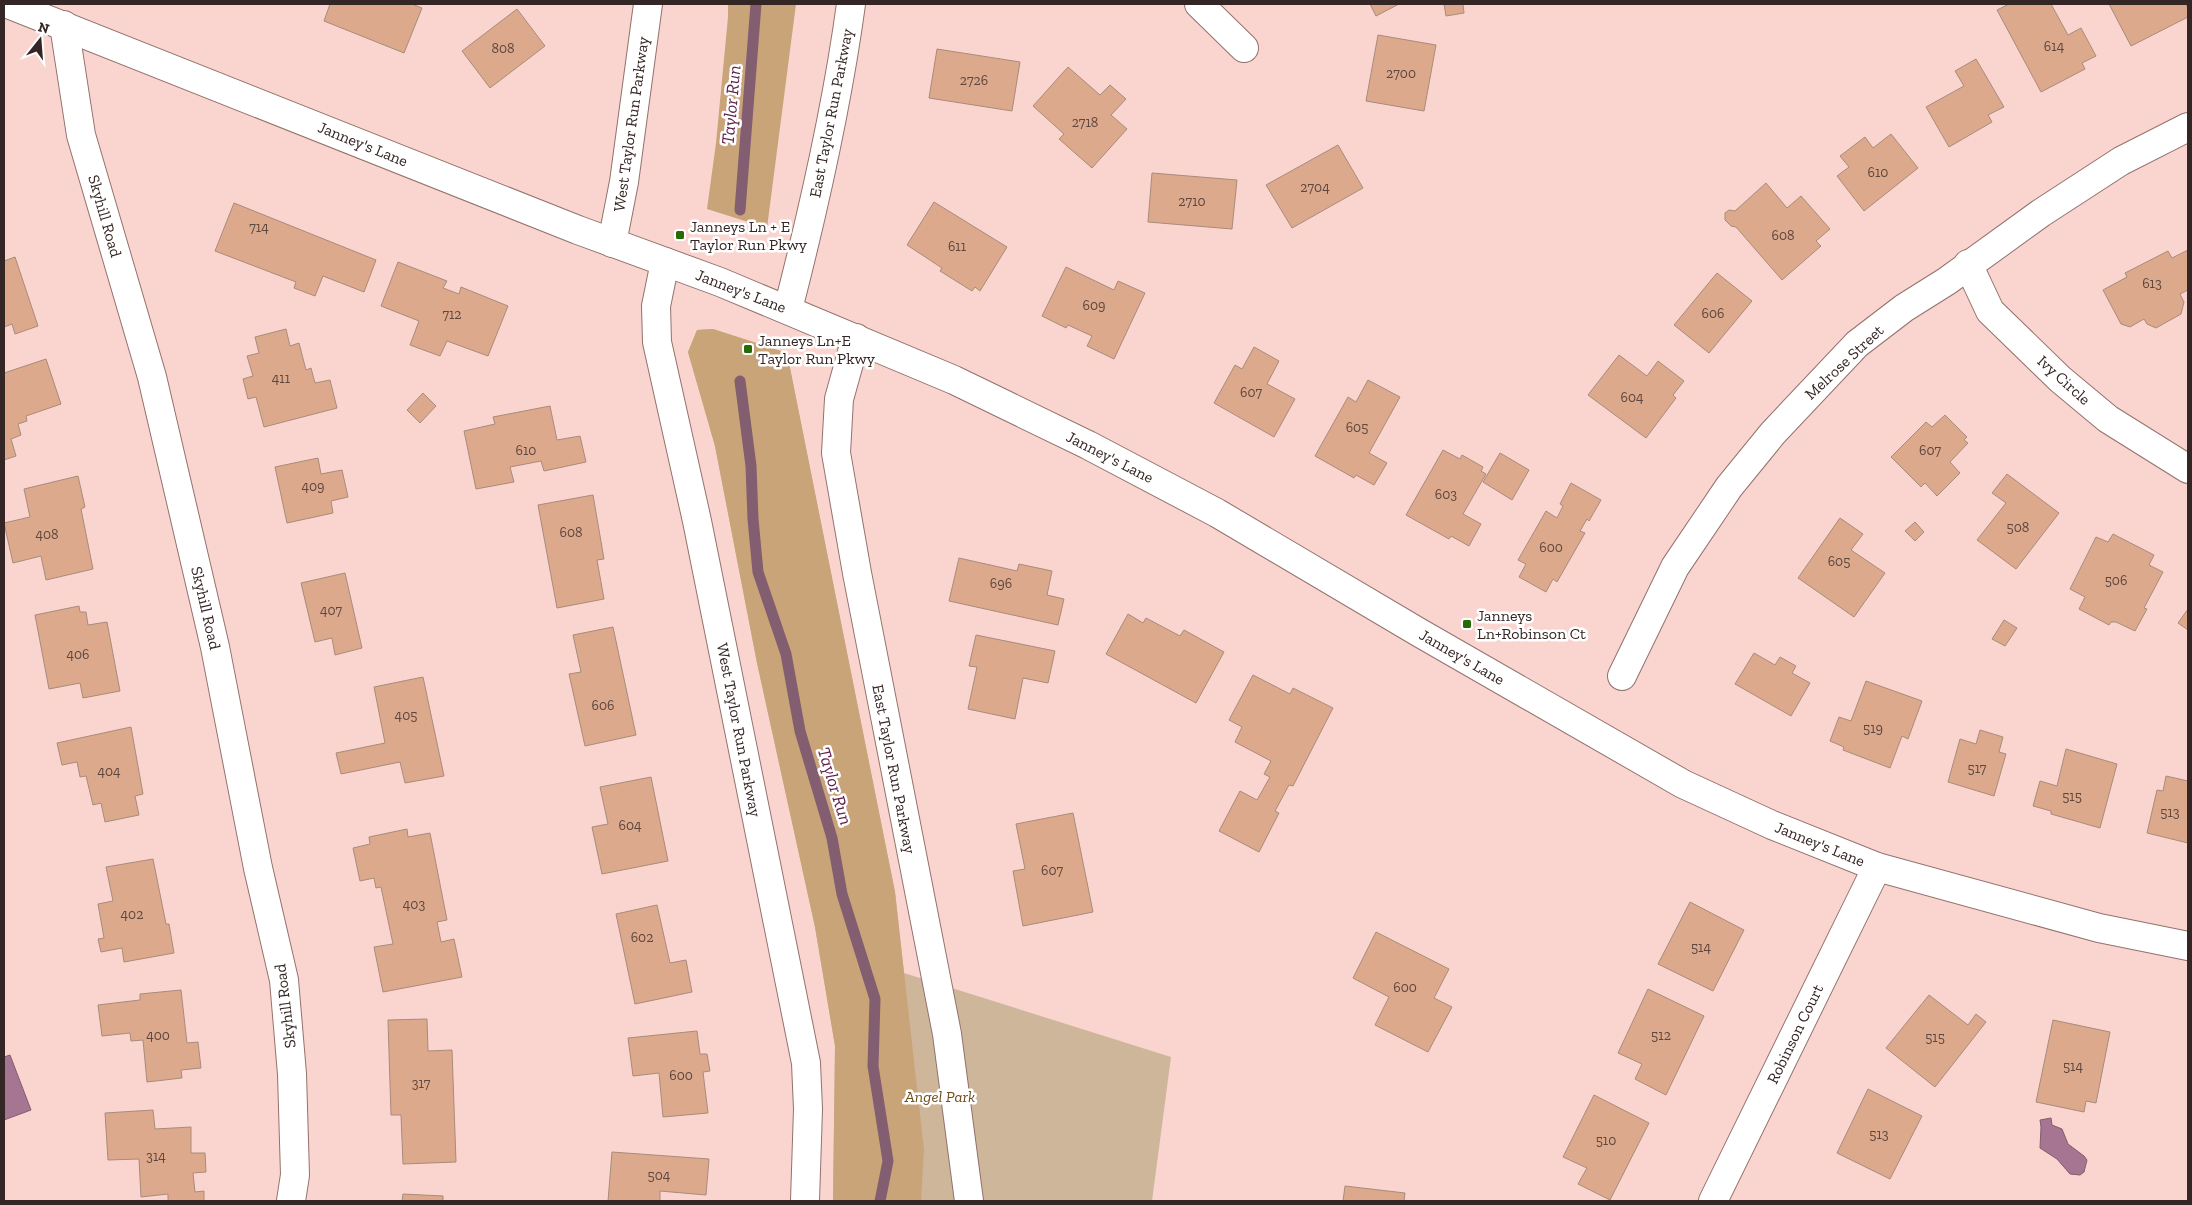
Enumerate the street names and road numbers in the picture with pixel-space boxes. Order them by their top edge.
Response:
street label: East Taylor Run Parkway [805,26,857,199]
street label: West Taylor Run Parkway [609,34,653,213]
street label: Janney's Lane [315,117,411,171]
street label: Skyhill Road [84,173,126,260]
street label: Janney's Lane [693,265,789,317]
street label: Melrose Street [1801,321,1887,403]
street label: Ivy Circle [2034,351,2094,409]
street label: Janney's Lane [1063,427,1157,487]
street label: Skyhill Road [187,565,225,652]
street label: Janney's Lane [1416,625,1508,689]
street label: West Taylor Run Parkway [713,641,765,819]
street label: East Taylor Run Parkway [868,683,920,856]
street label: Janney's Lane [1772,817,1868,871]
street label: Skyhill Road [270,963,300,1049]
street label: Robinson Court [1763,981,1827,1087]

